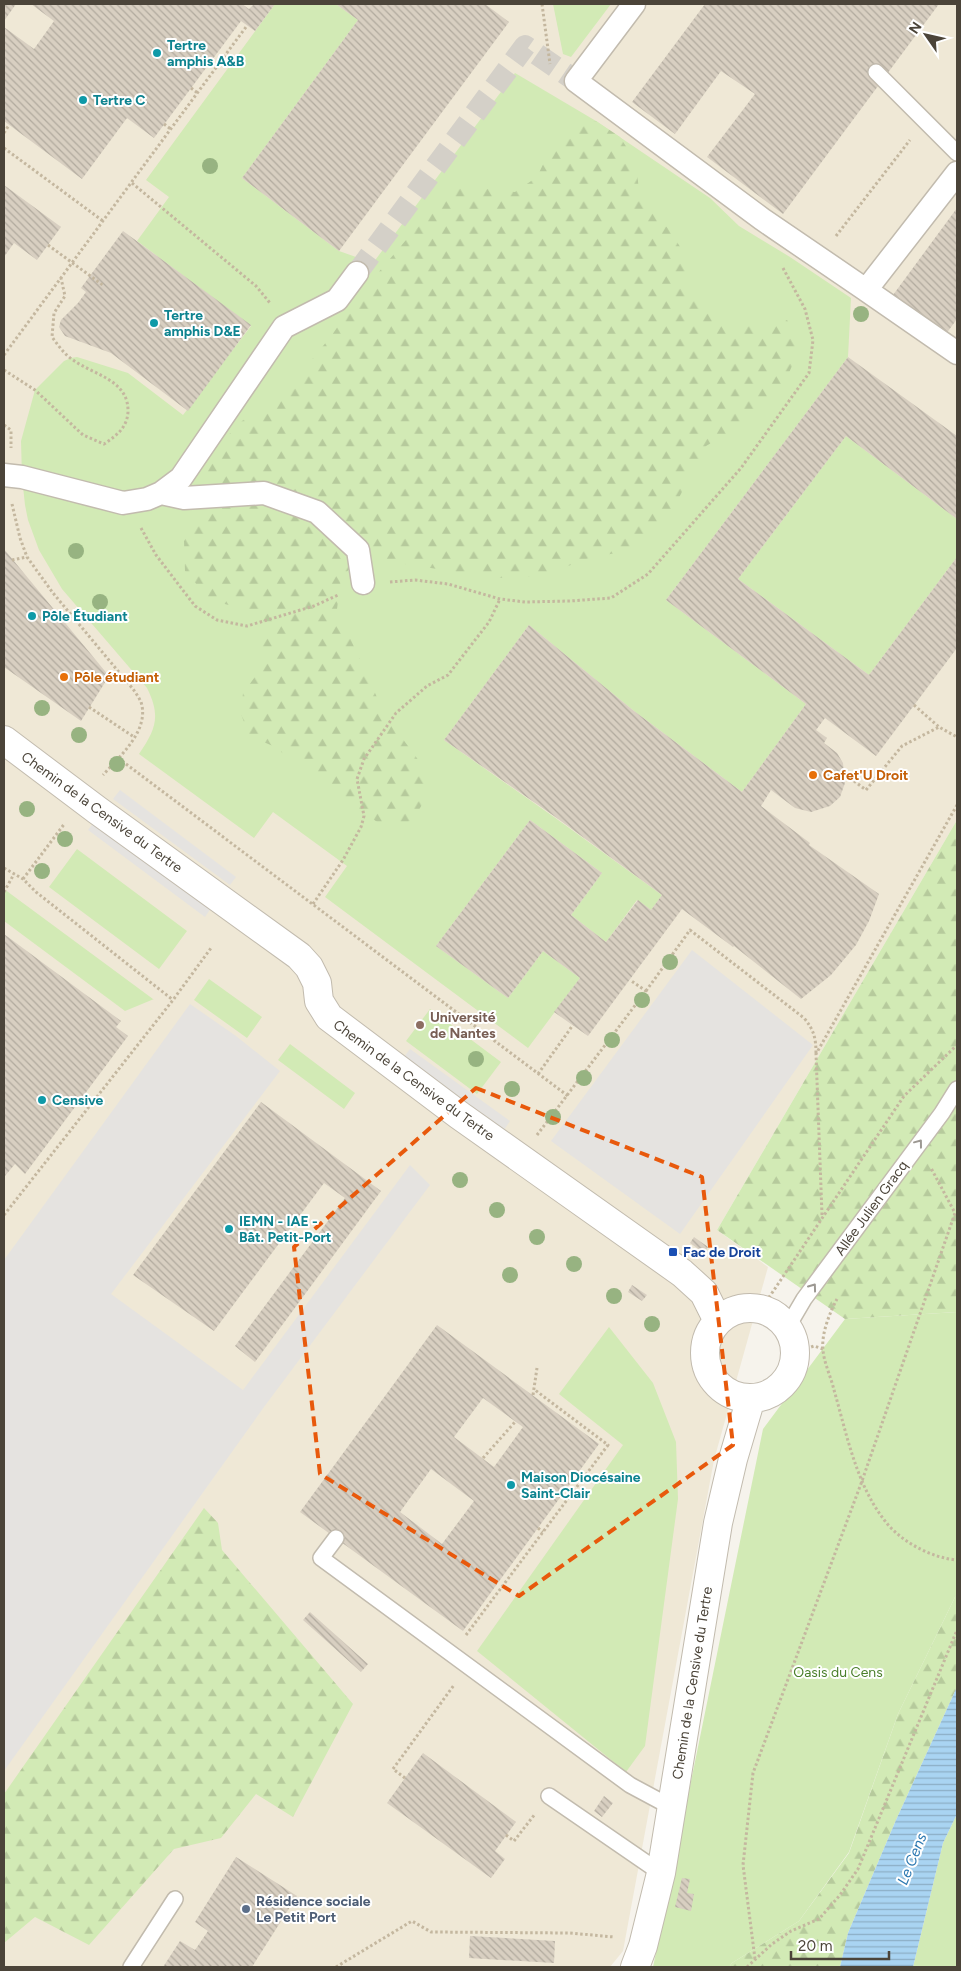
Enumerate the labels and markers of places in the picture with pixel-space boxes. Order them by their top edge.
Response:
place label: Tertre amphis A&B [167,37,245,70]
marker: Tertre amphis A&B [151,47,163,59]
place label: Tertre C [93,92,146,109]
marker: Tertre C [77,94,89,106]
place label: Tertre amphis D&E [164,307,241,340]
marker: Tertre amphis D&E [148,317,160,329]
place label: Pôle Étudiant [42,608,128,625]
marker: Pôle Étudiant [26,610,38,622]
place label: Pôle étudiant [74,669,160,686]
marker: Pôle étudiant [58,671,70,683]
place label: Cafet'U Droit [823,767,909,784]
marker: Cafet'U Droit [807,769,819,781]
place label: Université de Nantes [430,1009,496,1042]
marker: Université de Nantes [414,1019,426,1031]
place label: Censive [52,1092,104,1109]
marker: Censive [36,1094,48,1106]
place label: IEMN - IAE - Bât. Petit-Port [239,1213,332,1246]
marker: IEMN - IAE - Bât. Petit-Port [223,1223,235,1235]
place label: Fac de Droit [683,1244,761,1261]
marker: Fac de Droit [667,1246,679,1258]
place label: Maison Diocésaine Saint-Clair [521,1469,641,1502]
marker: Maison Diocésaine Saint-Clair [505,1479,517,1491]
place label: Résidence sociale Le Petit Port [256,1893,371,1926]
marker: Résidence sociale Le Petit Port [240,1903,252,1915]

